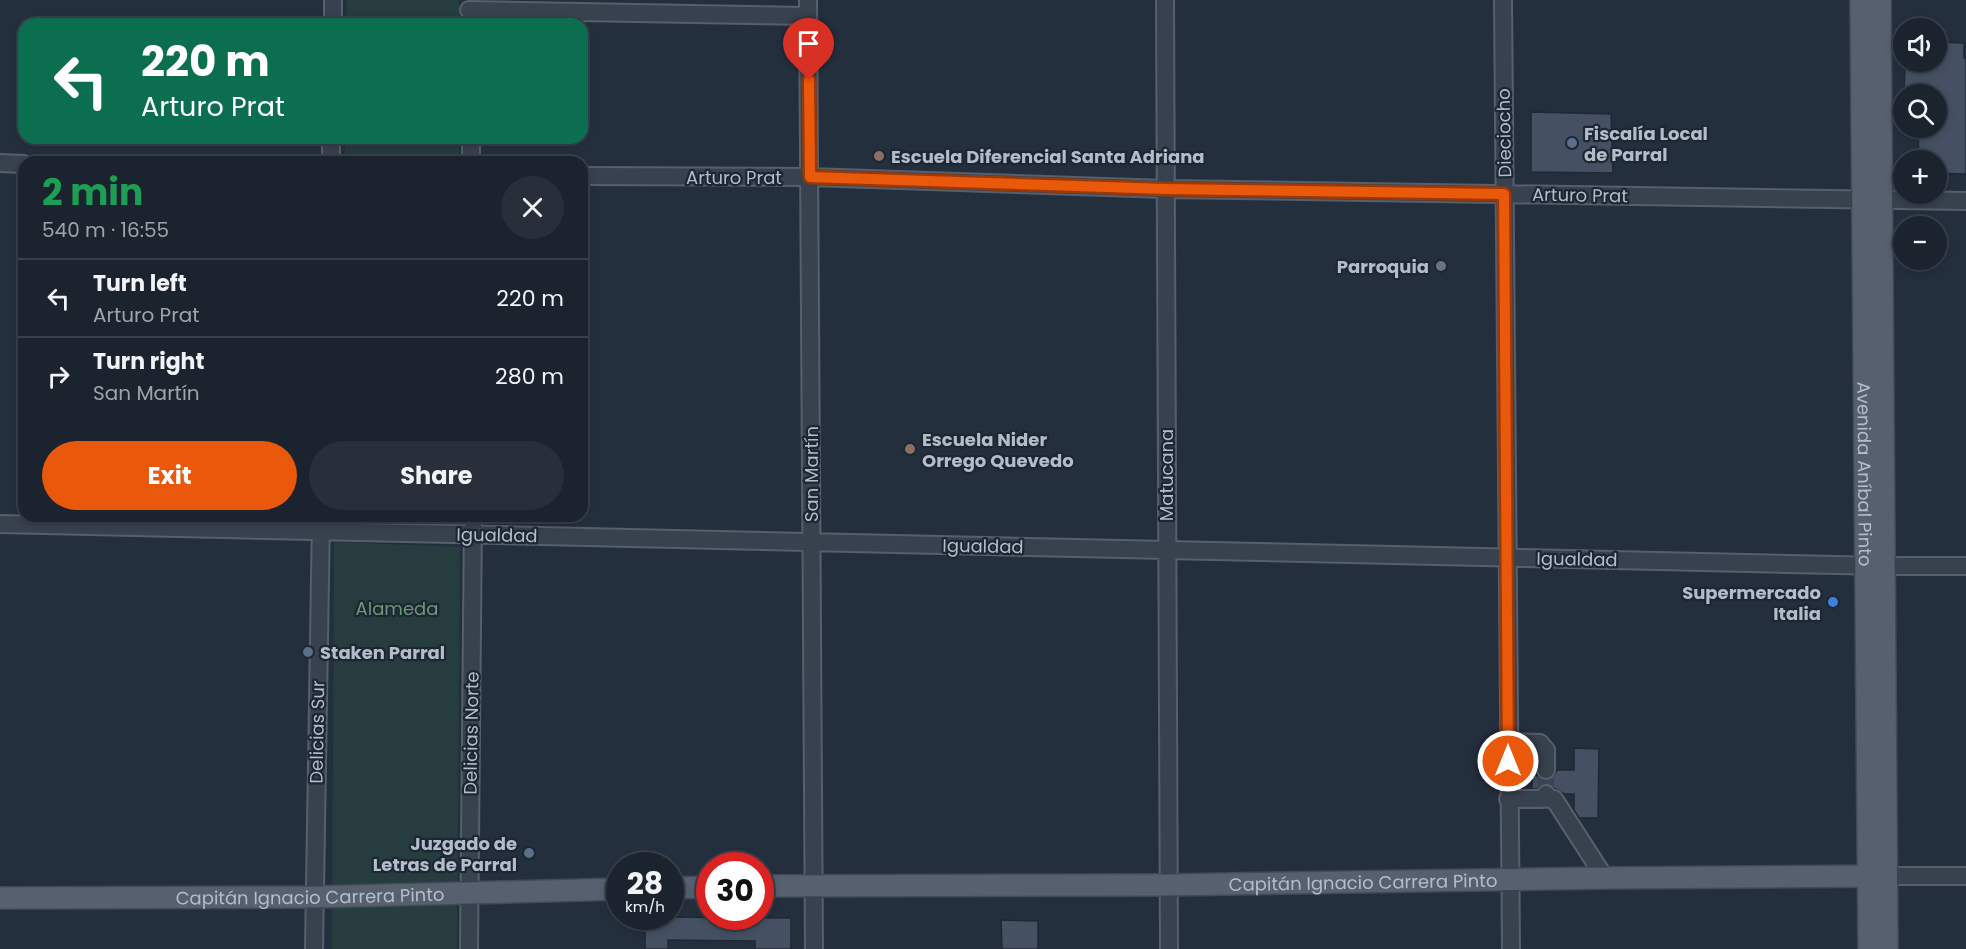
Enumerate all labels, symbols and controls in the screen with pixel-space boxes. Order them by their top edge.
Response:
pin [783,18,834,80]
map controls [1893,18,1947,270]
button: sound [1893,18,1947,72]
icon: arrive [792,27,825,60]
text: 220 m [141,32,270,91]
icon: left [42,42,120,120]
button: search [1893,84,1947,138]
text: Arturo Prat [141,88,285,125]
street label: Dieciocho [1491,88,1517,178]
place label: Fiscalía Local de Parral [1584,121,1708,167]
marker: Fiscalía Local de Parral [1565,136,1579,150]
place label: Escuela Diferencial Santa Adriana [891,144,1205,169]
marker: Escuela Diferencial Santa Adriana [872,149,886,163]
button: + [1893,150,1947,204]
street label: Arturo Prat [686,165,782,190]
text: 2 min [42,167,143,218]
button: close [501,176,564,239]
street label: Arturo Prat [1532,182,1628,208]
text: 540 m · 16:55 [42,216,169,244]
button: − [1893,216,1947,270]
place label: Parroquia [1337,254,1429,279]
marker: Parroquia [1434,259,1448,273]
text: Turn left [93,268,187,299]
icon: left [42,282,75,315]
text: 220 m [496,283,564,314]
text: Arturo Prat [93,301,199,329]
text: Turn right [93,346,204,377]
icon: right [42,360,75,393]
text: 280 m [495,361,564,392]
text: San Martín [93,379,200,407]
street label: Avenida Aníbal Pinto [1852,382,1878,566]
street label: San Martín [799,426,824,522]
place label: Escuela Nider Orrego Quevedo [922,427,1074,473]
street label: Matucana [1154,429,1179,521]
button: Exit [42,441,297,510]
button: Share [309,441,564,510]
marker: Escuela Nider Orrego Quevedo [903,442,917,456]
street label: Igualdad [456,522,538,548]
street label: Igualdad [942,533,1024,559]
street label: Igualdad [1536,546,1618,572]
place label: Supermercado Italia [1682,580,1821,626]
marker: Supermercado Italia [1826,595,1840,609]
park label: Alameda [356,596,438,621]
place label: Staken Parral [320,640,445,665]
marker: Staken Parral [301,645,315,659]
street label: Delicias Norte [457,671,485,795]
street label: Delicias Sur [304,680,330,784]
position arrow [1476,729,1540,793]
place label: Juzgado de Letras de Parral [373,831,517,877]
marker: Juzgado de Letras de Parral [522,846,536,860]
speed limit sign: 30 [696,852,774,930]
text: 28 [627,862,663,905]
street label: Capitán Ignacio Carrera Pinto [1228,867,1498,897]
street label: Capitán Ignacio Carrera Pinto [176,881,445,910]
text: km/h [625,896,665,917]

